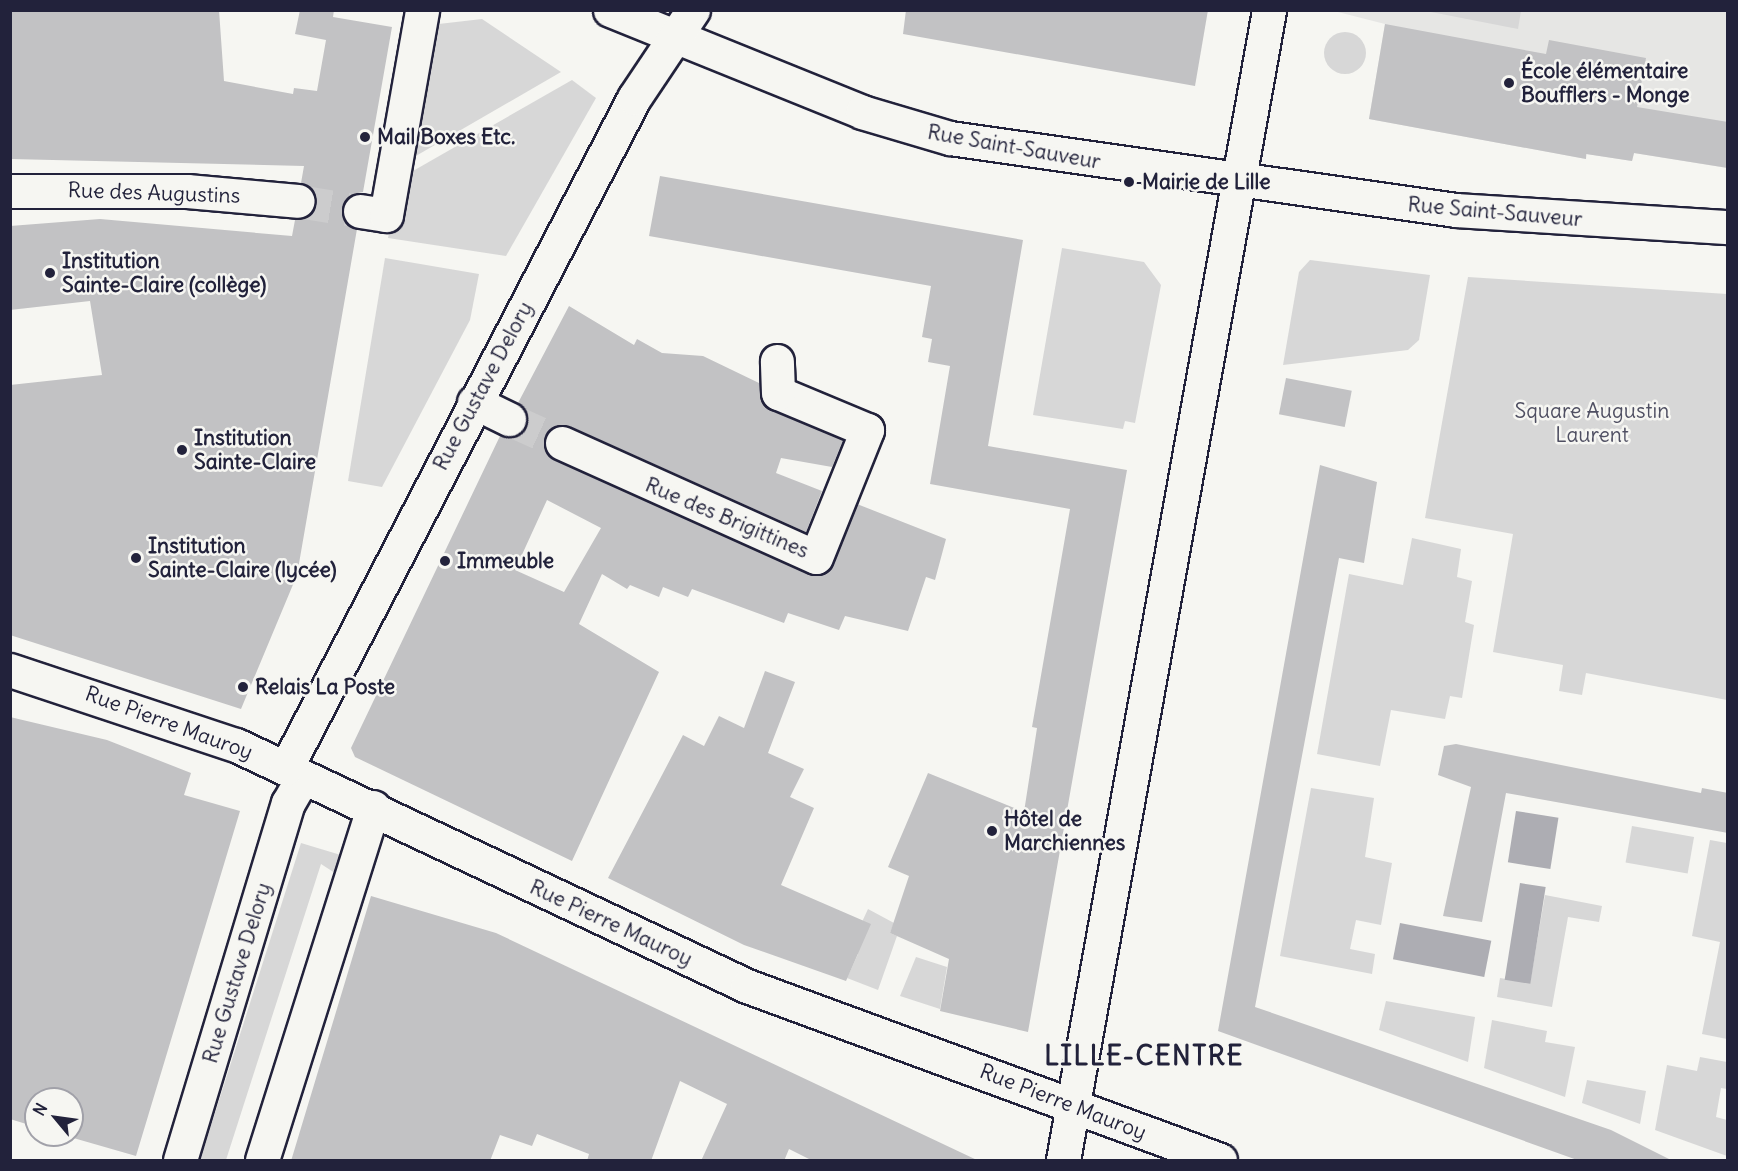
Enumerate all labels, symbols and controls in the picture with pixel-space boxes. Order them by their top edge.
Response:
place label: École élémentaire Boufflers - Monge [1521,58,1690,108]
marker: École élémentaire Boufflers - Monge [1502,76,1516,90]
street label: Rue Saint-Sauveur [926,119,1102,175]
place label: Mail Boxes Etc. [377,124,515,150]
marker: Mail Boxes Etc. [358,130,372,144]
place label: Mairie de Lille [1142,169,1271,195]
marker: Mairie de Lille [1120,173,1138,191]
street label: Rue des Augustins [67,177,241,209]
street label: Rue Saint-Sauveur [1407,192,1583,232]
place label: Institution Sainte-Claire (collège) [62,248,266,298]
marker: Institution Sainte-Claire (collège) [43,266,57,280]
street label: Rue Gustave Delory [428,297,538,475]
park label: Square Augustin Laurent [1515,398,1669,448]
place label: Institution Sainte-Claire [194,425,316,475]
marker: Institution Sainte-Claire [175,443,189,457]
street label: Rue des Brigittines [641,472,813,564]
place label: Institution Sainte-Claire (lycée) [148,533,337,583]
place label: Immeuble [457,548,554,574]
marker: Institution Sainte-Claire (lycée) [129,551,143,565]
marker: Immeuble [438,554,452,568]
place label: Relais La Poste [255,674,395,700]
marker: Relais La Poste [236,680,250,694]
street label: Rue Pierre Mauroy [82,681,256,765]
place label: Hôtel de Marchiennes [1004,806,1125,856]
marker: Hôtel de Marchiennes [985,824,999,838]
street label: Rue Pierre Mauroy [526,874,696,972]
street label: Rue Gustave Delory [198,880,276,1066]
district label: LILLE-CENTRE [1044,1040,1244,1072]
street label: Rue Pierre Mauroy [976,1059,1150,1145]
north arrow [24,1087,84,1147]
text: N [29,1100,51,1119]

